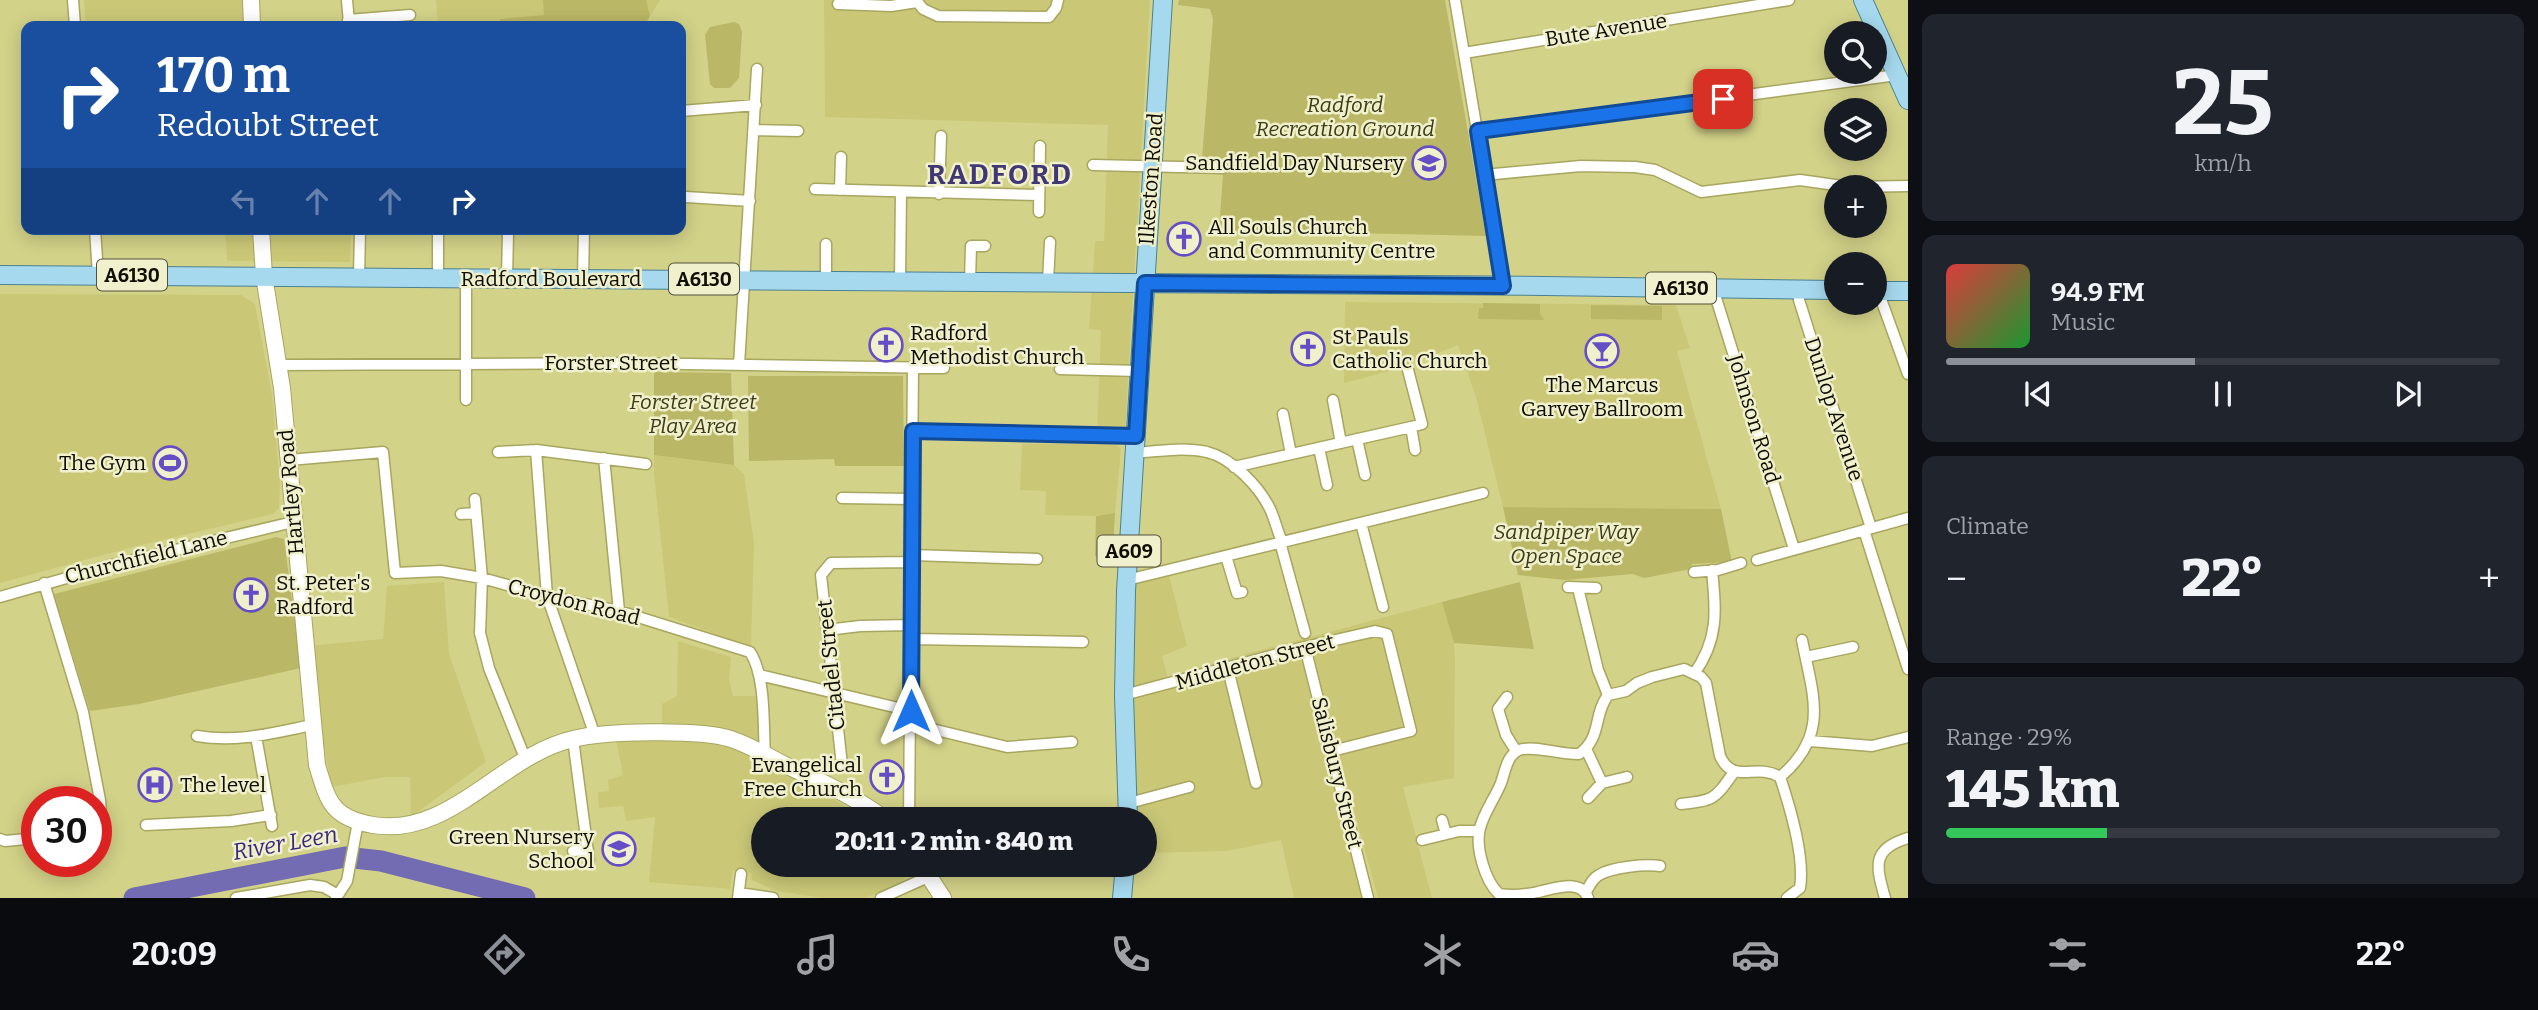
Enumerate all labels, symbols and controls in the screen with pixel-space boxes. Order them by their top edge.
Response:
street label: Bute Avenue [1543,8,1669,52]
map controls [1824,21,1887,315]
button: search [1824,21,1887,84]
text: 170 m [157,46,290,105]
icon: right [42,49,133,140]
text: 25 [2172,49,2274,158]
pin [1693,69,1753,129]
icon: arrive [1704,80,1742,118]
park label: Radford Recreation Ground [1256,92,1434,142]
button: layers [1824,98,1887,161]
text: Redoubt Street [157,106,379,144]
street label: Ilkeston Road [1133,112,1169,246]
school or university icon: Sandfield Day Nursery [1410,144,1448,182]
text: km/h [2195,149,2251,177]
place label: Sandfield Day Nursery [1185,150,1405,176]
district label: RADFORD [927,158,1073,191]
button: + [1824,175,1887,238]
icon: left [225,182,263,220]
icon: ahead [298,182,336,220]
icon: ahead [371,182,409,220]
icon: right [444,182,482,220]
place label: All Souls Church and Community Centre [1208,214,1435,264]
church icon: All Souls Church and Community Centre [1165,220,1203,258]
button: − [1824,252,1887,315]
road number: A6130 [97,260,167,290]
road number: A6130 [669,264,739,294]
street label: Radford Boulevard [461,266,641,292]
road number: A6130 [1646,272,1716,304]
text: 94.9 FM [2051,277,2145,308]
text: Music [2051,308,2115,336]
place label: Radford Methodist Church [910,320,1084,370]
place label: St Pauls Catholic Church [1332,324,1488,374]
church icon: Radford Methodist Church [867,326,905,364]
church icon: St Pauls Catholic Church [1289,330,1327,368]
bar icon: The Marcus Garvey Ballroom [1583,332,1621,370]
street label: Dunlop Avenue [1798,334,1870,484]
street label: Forster Street [544,350,678,376]
street label: Johnson Road [1722,350,1786,487]
place label: The Marcus Garvey Ballroom [1521,372,1683,422]
icon: previous [2019,375,2057,413]
icon: pause [2204,375,2242,413]
icon: next [2389,375,2427,413]
park label: Forster Street Play Area [630,389,757,439]
street label: Hartley Road [273,428,309,556]
sports icon: The Gym [151,444,189,482]
place label: The Gym [59,450,146,476]
text: Climate [1946,512,2029,540]
park label: Sandpiper Way Open Space [1493,519,1640,569]
street label: Churchfield Lane [62,524,230,590]
road number: A609 [1098,536,1160,566]
text: 22° [2181,547,2264,610]
text: − [1946,556,1967,602]
text: + [2478,556,2500,602]
place label: St. Peter's Radford [276,570,370,620]
street label: Croydon Road [505,573,643,631]
church icon: St. Peter's Radford [232,576,270,614]
street label: Citadel Street [811,598,851,732]
street label: Middleton Street [1173,628,1338,696]
position arrow [874,674,948,748]
street label: Salisbury Street [1306,695,1368,852]
text: Range · 29% [1946,723,2073,751]
place label: Evangelical Free Church [743,752,862,802]
church icon: Evangelical Free Church [868,758,906,796]
text: 145 km [1946,758,2120,821]
hospital icon: The level [136,766,174,804]
place label: The level [180,772,266,798]
speed limit sign: 30 [21,786,112,877]
water label: River Leen [230,820,340,866]
place label: Green Nursery School [448,824,595,874]
text: 20:11 · 2 min · 840 m [835,826,1073,857]
school or university icon: Green Nursery School [600,830,638,868]
icon: directions [480,930,529,979]
icon: music [793,930,842,979]
icon: phone [1106,930,1155,979]
icon: climate [1418,930,1467,979]
icon: car [1731,930,1780,979]
icon: filters [2043,930,2092,979]
text: 20:09 [132,935,217,973]
text: 22° [2356,935,2406,973]

